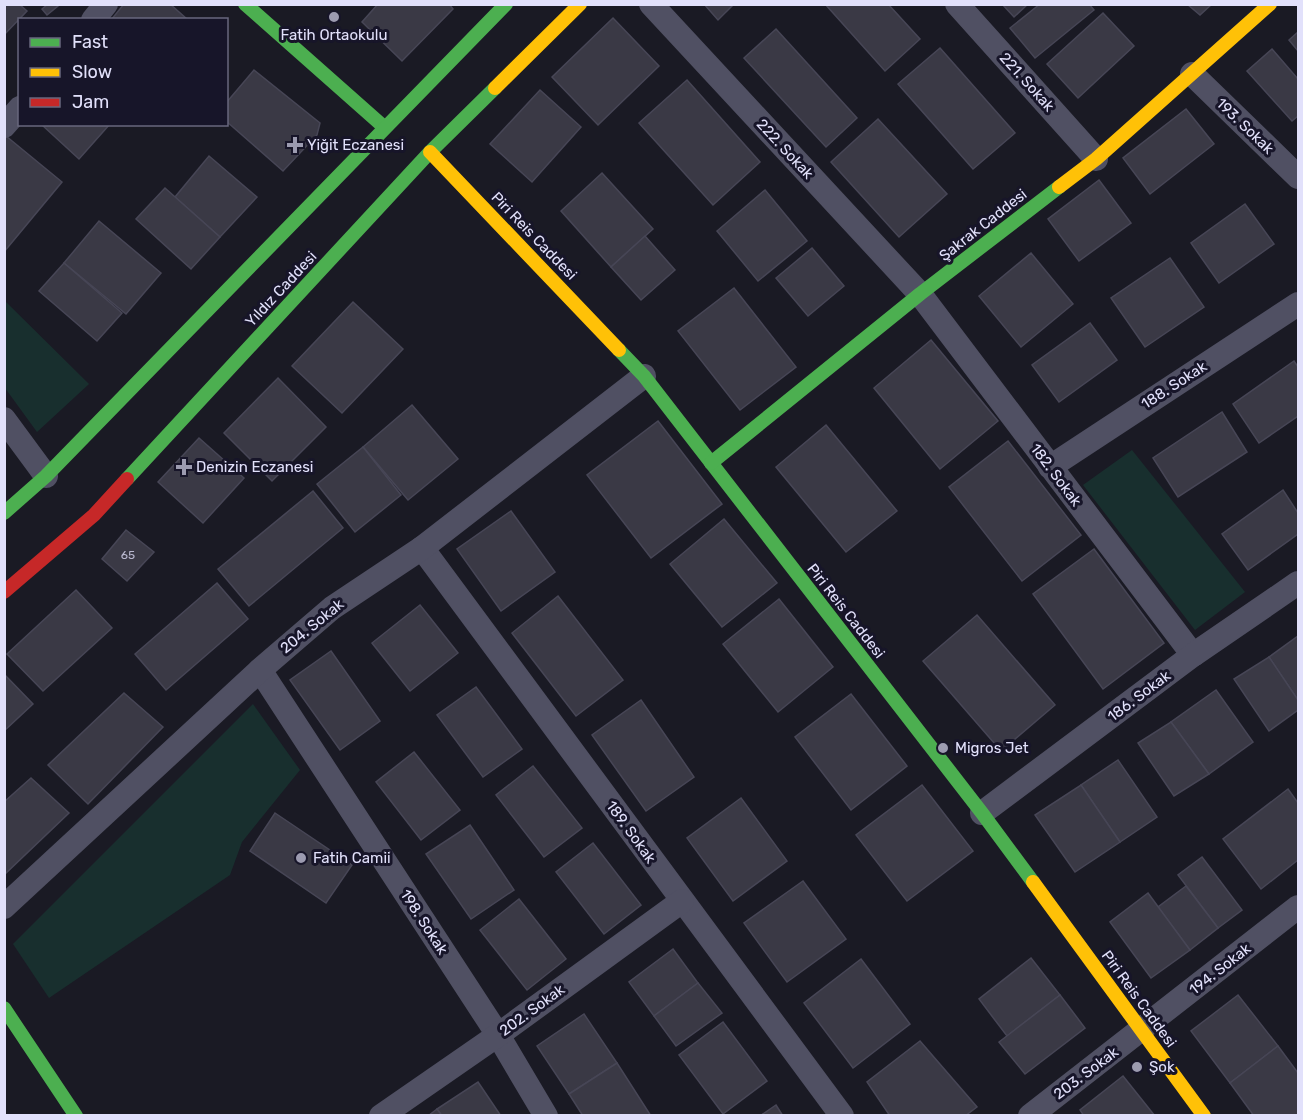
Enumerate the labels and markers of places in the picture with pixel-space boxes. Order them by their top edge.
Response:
marker: Fatih Ortaokulu [327,10,341,24]
place label: Fatih Ortaokulu [281,26,387,44]
place label: Yiğit Eczanesi [307,136,404,154]
marker: Yiğit Eczanesi [288,138,302,152]
place label: Denizin Eczanesi [196,458,313,476]
marker: Denizin Eczanesi [177,460,191,474]
place label: Migros Jet [955,739,1029,757]
marker: Migros Jet [936,741,950,755]
place label: Fatih Camii [313,849,391,867]
marker: Fatih Camii [294,851,308,865]
place label: Şok [1149,1058,1175,1076]
marker: Şok [1130,1060,1144,1074]

